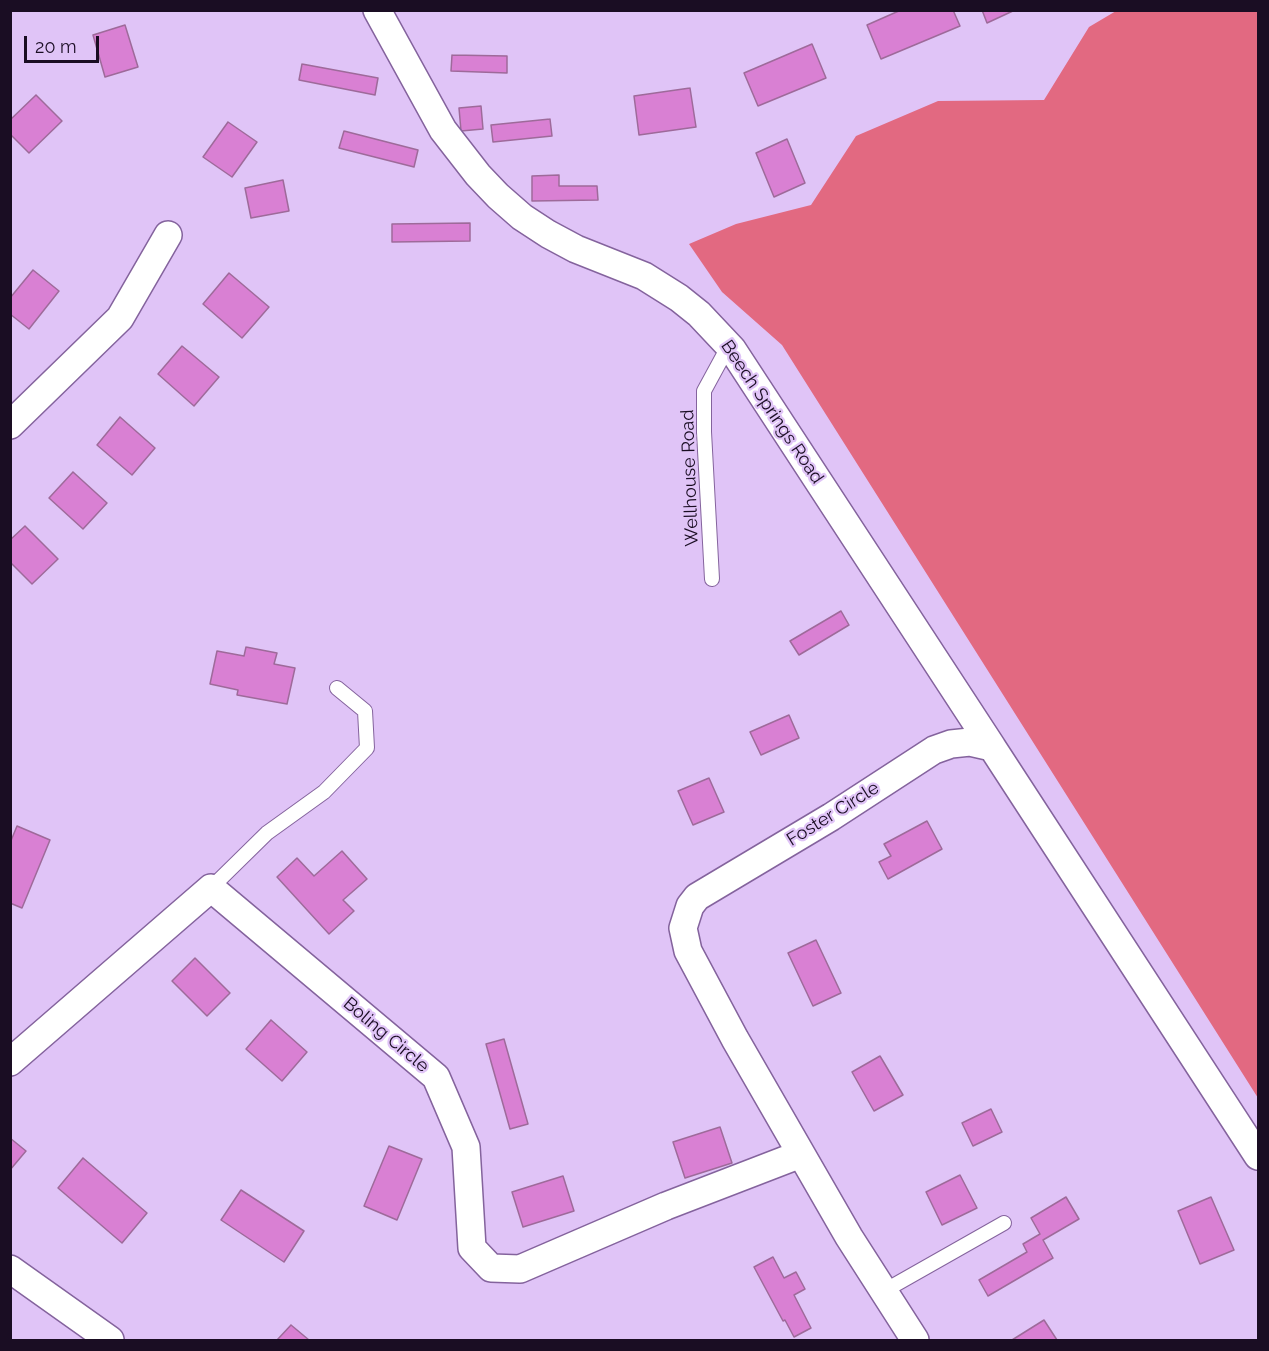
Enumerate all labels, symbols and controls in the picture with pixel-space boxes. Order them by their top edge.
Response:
scale bar [27,24,102,62]
text: 20 m [35,36,77,57]
street label: Beech Springs Road [716,336,828,488]
street label: Wellhouse Road [677,409,703,547]
street label: Foster Circle [783,777,883,851]
street label: Boling Circle [339,993,433,1077]

